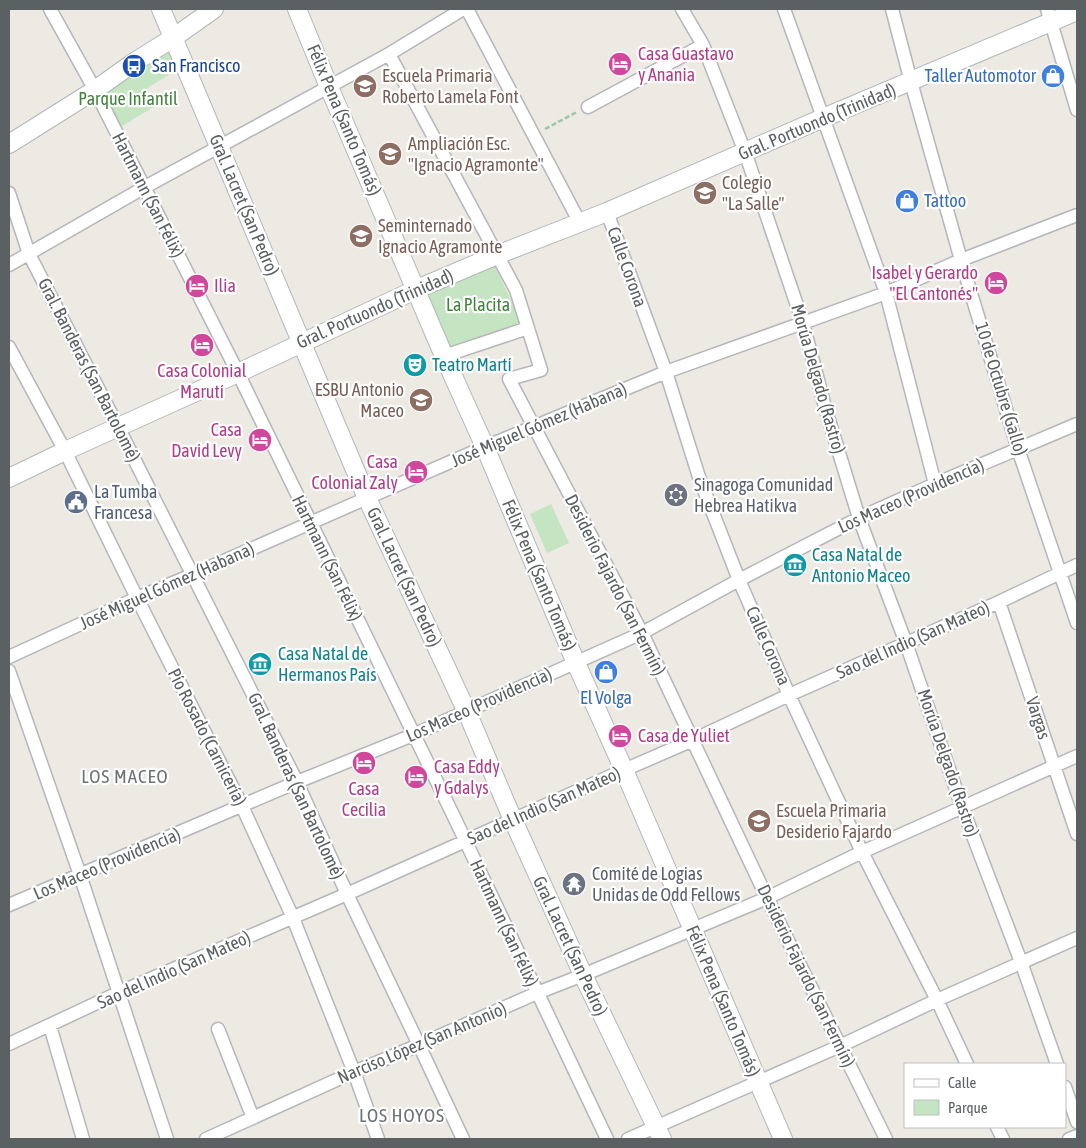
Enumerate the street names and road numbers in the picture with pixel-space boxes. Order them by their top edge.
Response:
street label: Félix Pena (Santo Tomás) [303,41,386,199]
street label: Gral. Portuondo (Trinidad) [735,79,899,164]
street label: Hartmann (San Félix) [108,129,189,261]
street label: Gral. Lacret (San Pedro) [205,131,284,279]
street label: Calle Corona [603,224,652,310]
street label: Gral. Portuondo (Trinidad) [293,265,456,353]
street label: Gral. Banderas (San Bartolomé) [34,274,145,465]
street label: Morúa Delgado (Rastro) [787,302,850,456]
street label: 10 de Octubre (Gallo) [971,320,1032,458]
street label: José Miguel Gómez (Habana) [448,378,630,471]
street label: Los Maceo (Providencia) [835,454,987,537]
street label: Hartmann (San Félix) [288,491,367,624]
street label: Desiderio Fajardo (San Fermín) [561,491,670,679]
street label: Félix Pena (Santo Tomás) [498,496,581,654]
street label: Gral. Lacret (San Pedro) [363,504,446,650]
street label: José Miguel Gómez (Habana) [76,538,257,634]
street label: Sao del Indio (San Mateo) [833,596,993,683]
street label: Calle Corona [742,603,795,688]
street label: Los Maceo (Providencia) [403,663,555,746]
street label: Pío Rosado (Carnicería) [164,665,251,809]
street label: Morúa Delgado (Rastro) [913,686,984,839]
street label: Gral. Banderas (San Bartolomé) [244,689,349,882]
street label: Vargas [1022,694,1055,742]
street label: Sao del Indio (San Mateo) [464,762,624,849]
street label: Los Maceo (Providencia) [30,823,183,904]
street label: Hartmann (San Félix) [466,856,543,989]
street label: Gral. Lacret (San Pedro) [529,873,612,1019]
street label: Desiderio Fajardo (San Fermín) [753,881,860,1070]
street label: Félix Pena (Santo Tomás) [682,922,765,1080]
street label: Sao del Indio (San Mateo) [94,926,254,1013]
street label: Narciso López (San Antonio) [334,997,509,1088]

